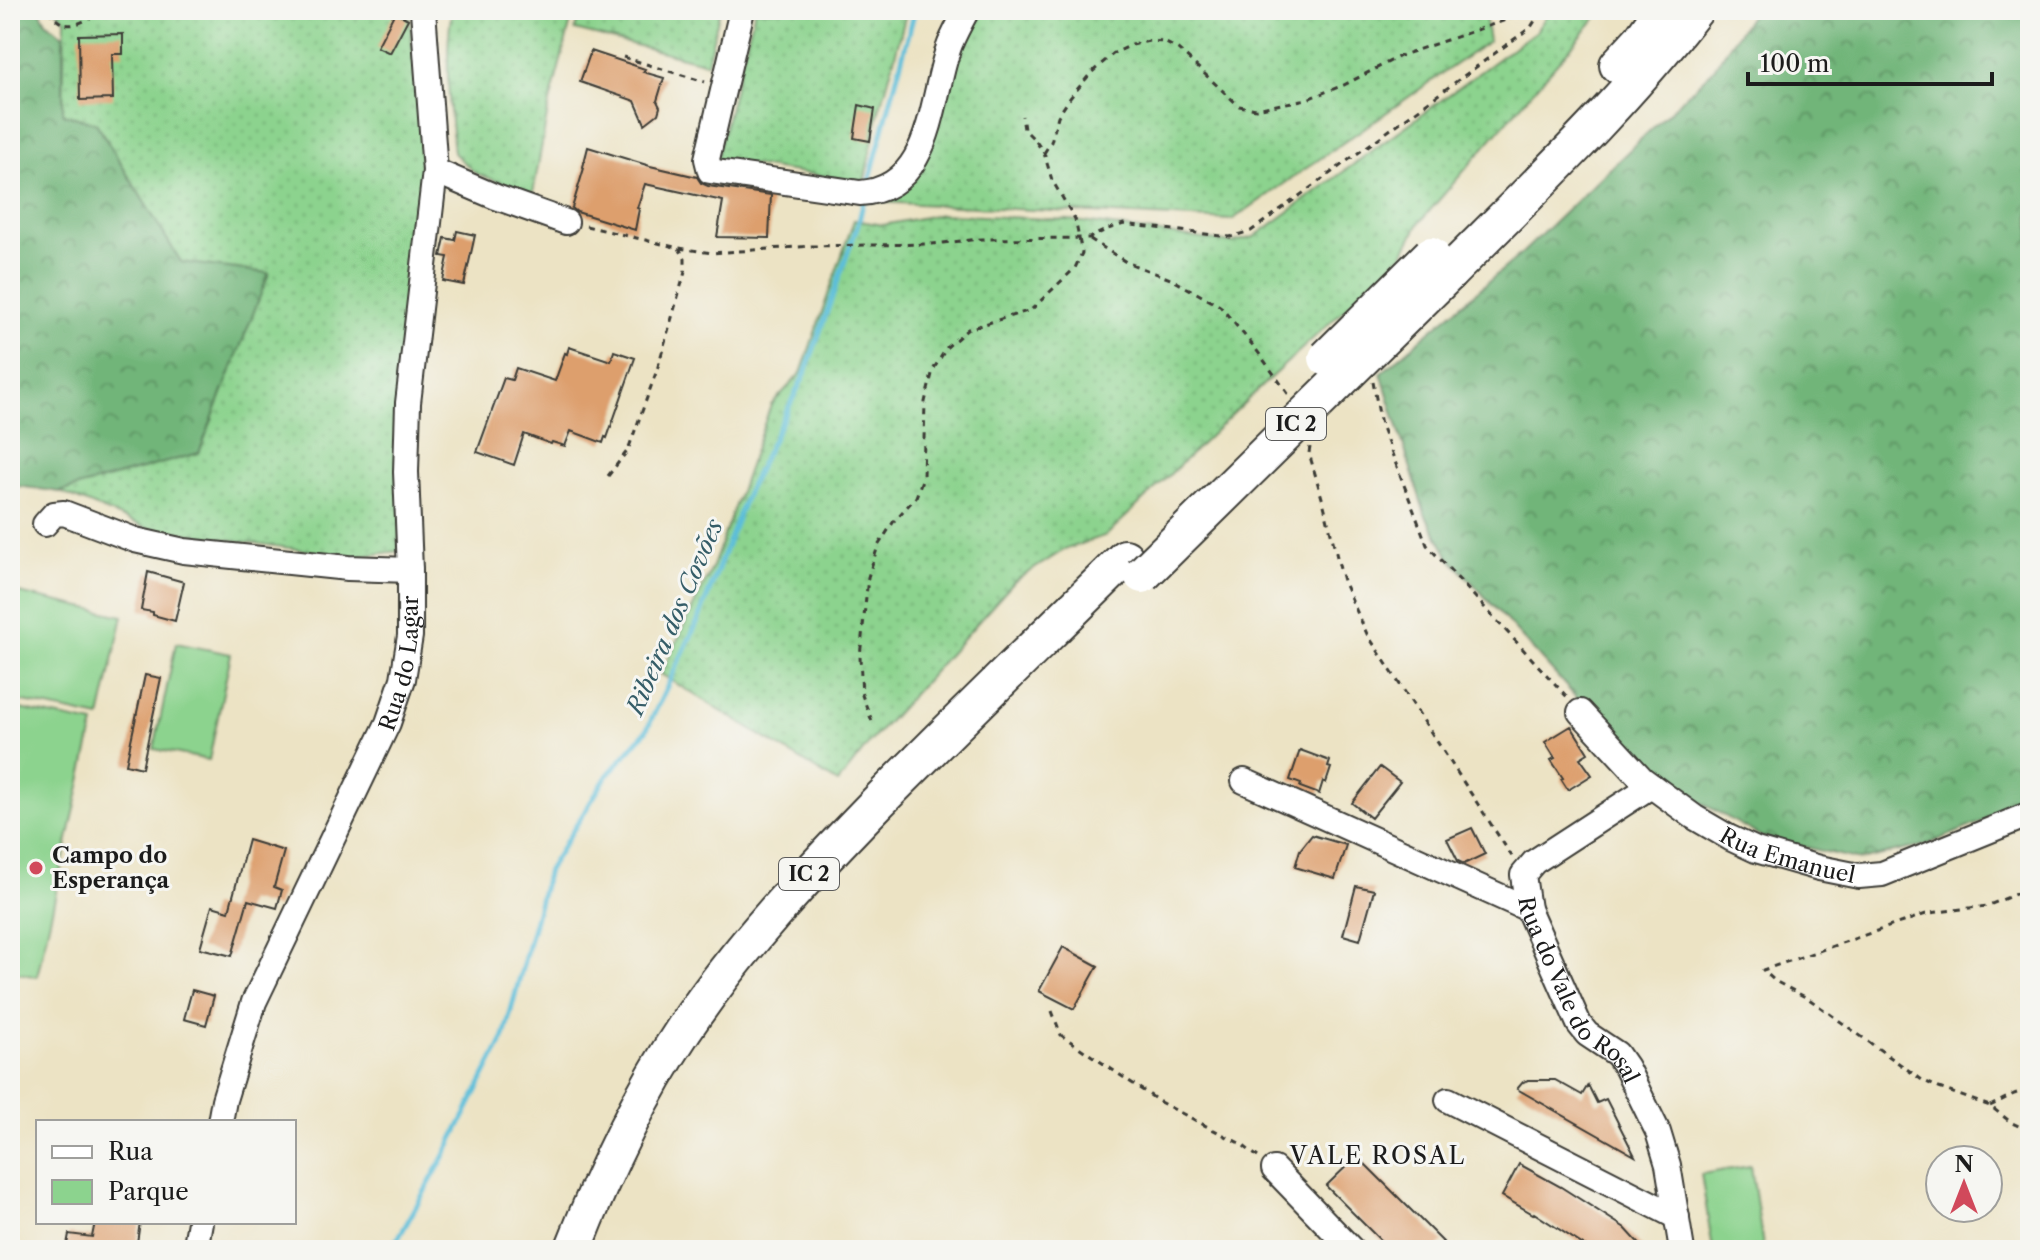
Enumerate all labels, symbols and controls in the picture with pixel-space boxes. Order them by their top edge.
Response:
scale bar [1748,36,1992,86]
text: 100 m [1760,49,1829,78]
road number: IC 2 [1266,408,1326,440]
water label: Ribeira dos Covões [619,514,729,721]
street label: Rua do Lagar [373,595,424,735]
street label: Rua Emanuel [1715,822,1858,889]
place label: Campo do Esperança [52,842,170,894]
road number: IC 2 [779,858,839,890]
marker: Campo do Esperança [27,859,45,877]
street label: Rua do Vale do Rosal [1512,895,1645,1088]
legend [36,1120,296,1224]
text: Rua [108,1137,153,1166]
district label: VALE ROSAL [1289,1141,1466,1170]
north arrow [1924,1144,2004,1224]
text: N [1954,1151,1974,1178]
text: Parque [108,1177,189,1206]

